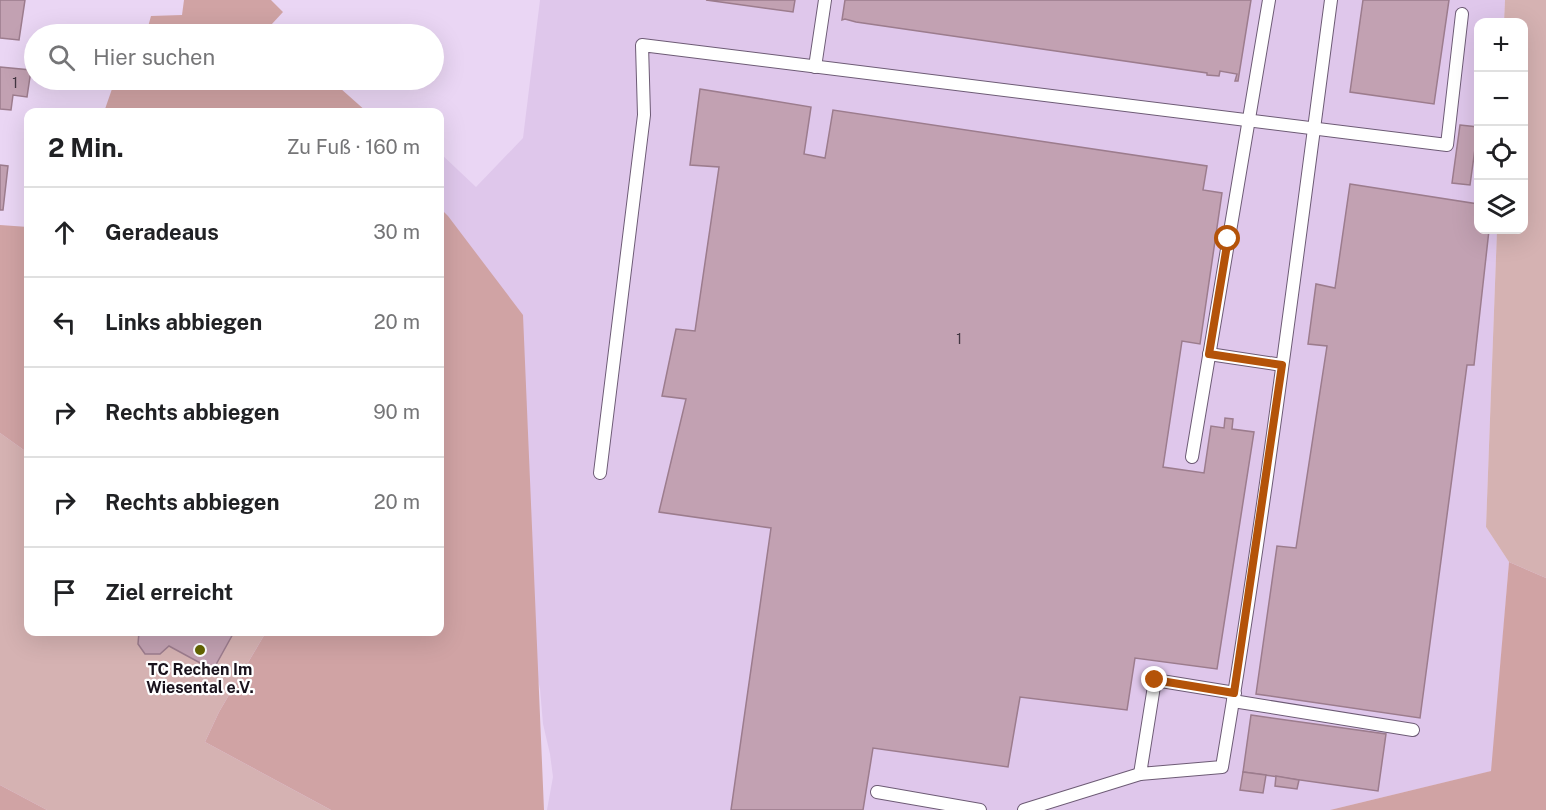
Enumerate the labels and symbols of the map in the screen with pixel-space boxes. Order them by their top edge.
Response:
house number: 1 [12,75,18,91]
route start [1214,225,1240,251]
house number: 1 [956,331,962,347]
marker: TC Rechen Im Wiesental e.V. [193,643,207,657]
place label: TC Rechen Im Wiesental e.V. [146,660,254,697]
route end [1141,666,1167,692]

